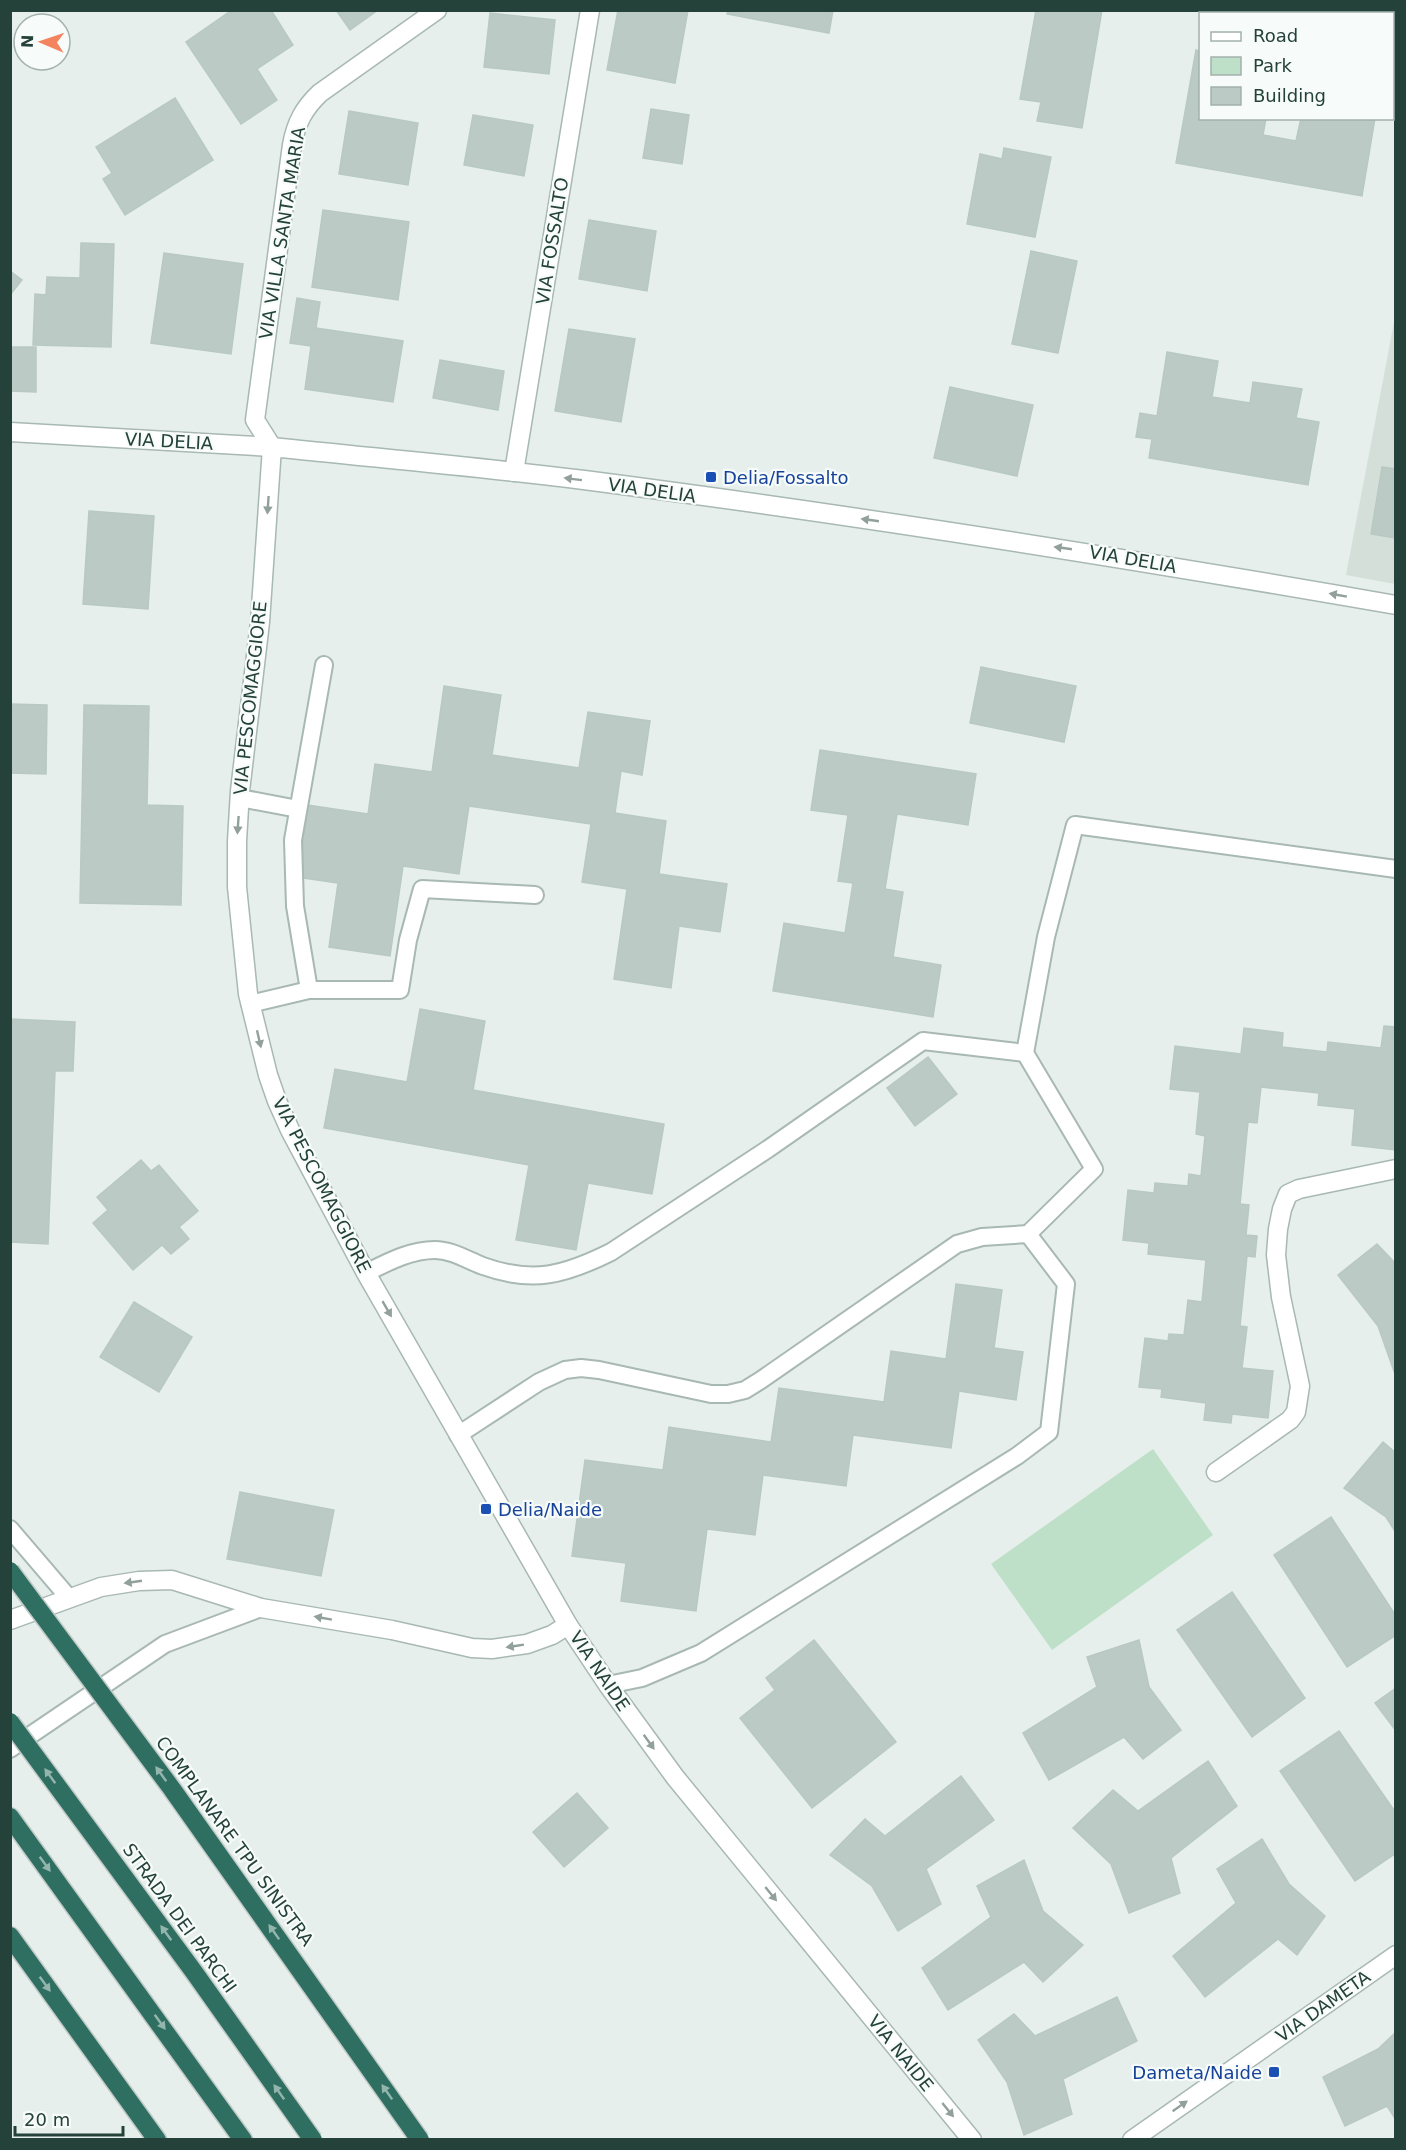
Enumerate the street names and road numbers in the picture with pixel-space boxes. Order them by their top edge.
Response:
street label: VIA VILLA SANTA MARIA [255,125,309,341]
street label: VIA FOSSALTO [532,176,572,306]
street label: VIA DELIA [124,428,214,454]
street label: VIA DELIA [607,473,698,507]
street label: VIA DELIA [1088,541,1179,577]
street label: VIA PESCOMAGGIORE [229,600,271,796]
street label: VIA PESCOMAGGIORE [268,1093,376,1277]
street label: VIA NAIDE [566,1627,634,1715]
street label: COMPLANARE TPU SINISTRA [152,1732,319,1950]
street label: STRADA DEI PARCHI [119,1839,241,1997]
street label: VIA DAMETA [1272,1965,1375,2046]
street label: VIA NAIDE [864,2011,938,2095]

